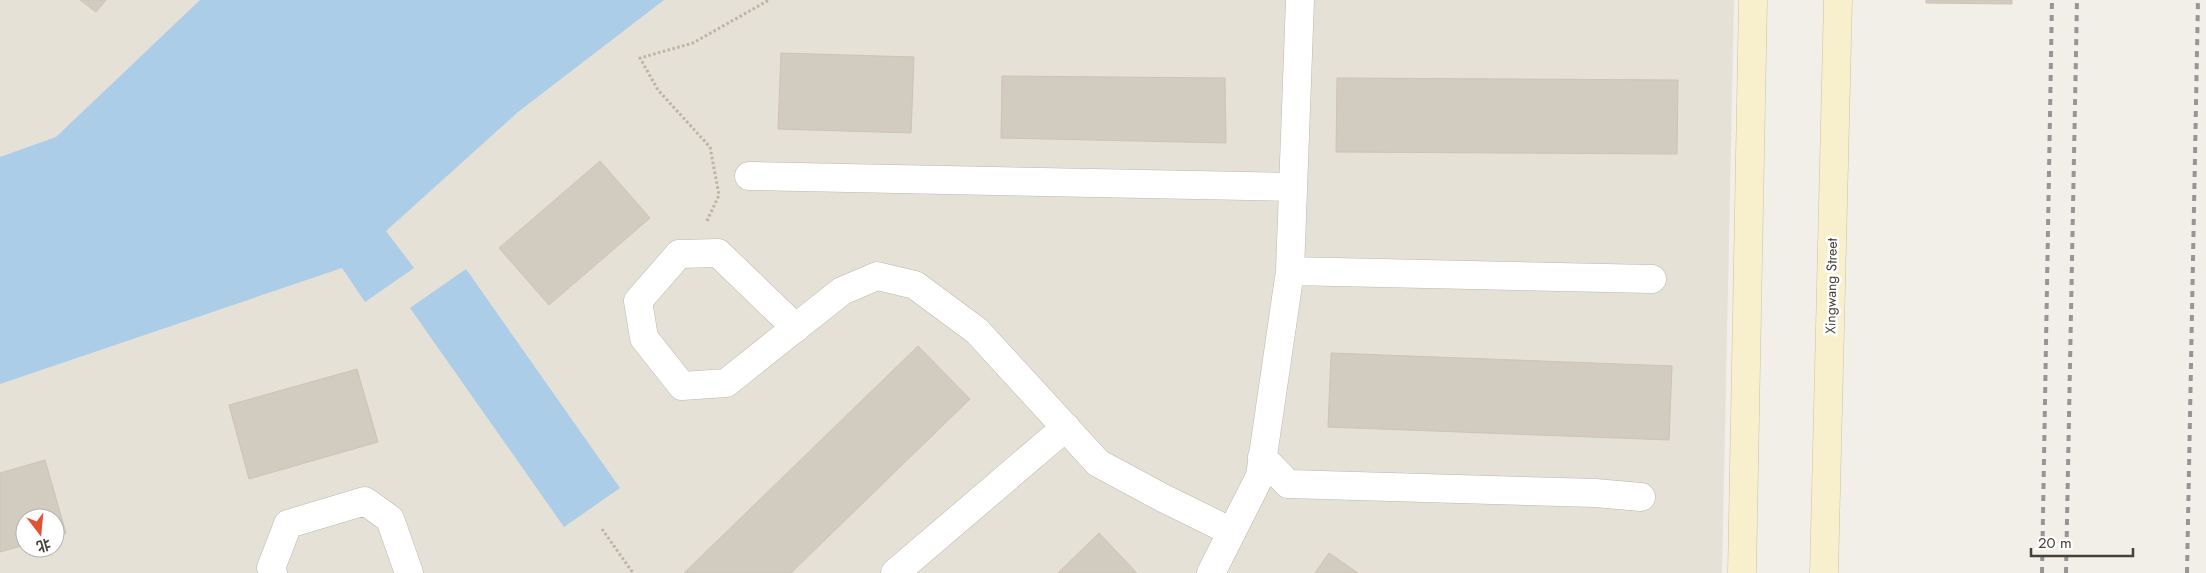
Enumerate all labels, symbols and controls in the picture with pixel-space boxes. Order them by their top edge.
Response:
street label: Xingwang Street [1820,237,1842,334]
north arrow [15,508,65,558]
scale bar [2031,526,2134,558]
text: 20 m [2038,532,2072,554]
text: 北 [34,534,53,557]

